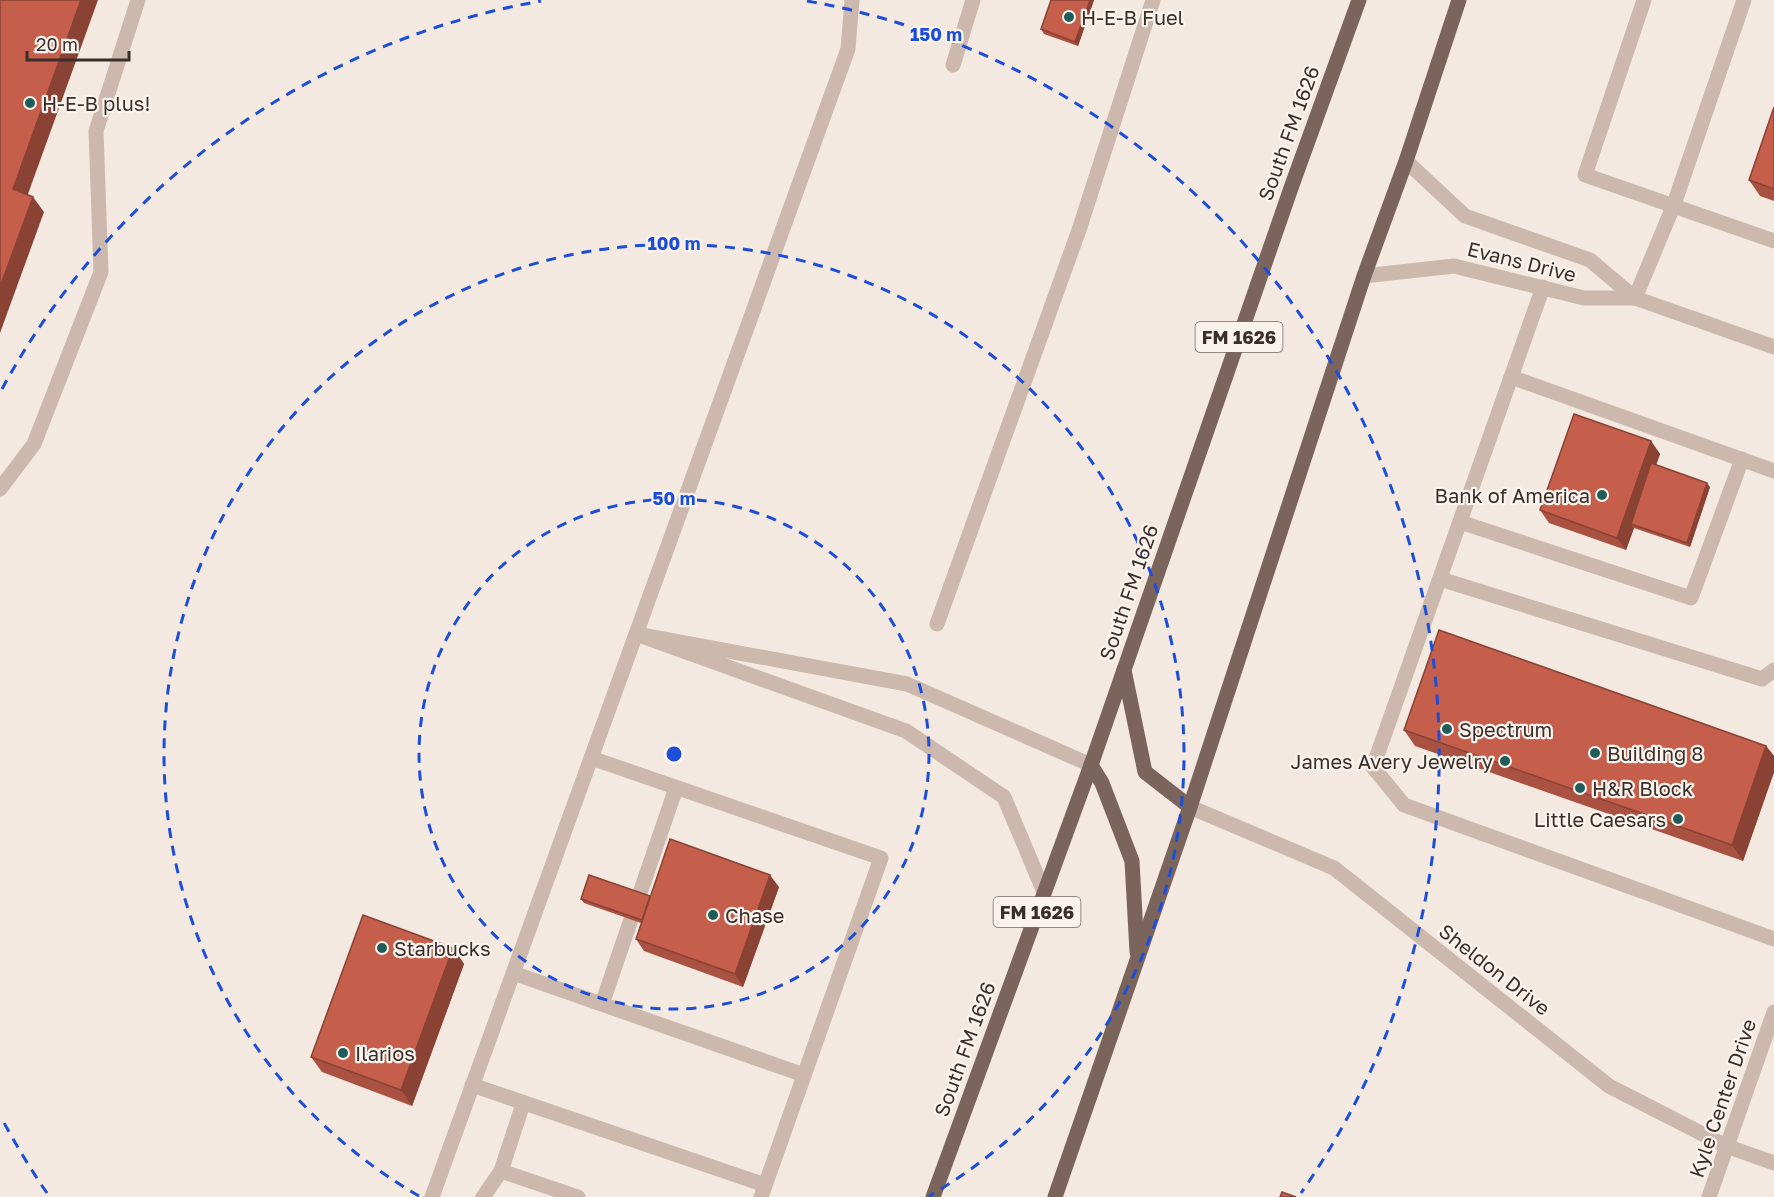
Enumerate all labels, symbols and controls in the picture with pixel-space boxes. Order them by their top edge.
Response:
place label: H-E-B Fuel [1081,5,1184,29]
marker: H-E-B Fuel [1062,10,1076,24]
text: 150 m [910,23,962,45]
scale bar [27,24,129,62]
text: 20 m [36,33,78,55]
street label: South FM 1626 [1252,62,1324,204]
place label: H-E-B plus! [42,91,150,115]
marker: H-E-B plus! [23,96,37,110]
text: 100 m [648,232,700,254]
street label: Evans Drive [1465,236,1579,286]
road number: FM 1626 [1196,322,1282,352]
place label: Bank of America [1435,483,1590,507]
text: 50 m [653,487,695,509]
marker: Bank of America [1595,488,1609,502]
street label: South FM 1626 [1094,521,1162,663]
place label: Spectrum [1459,717,1552,741]
marker: Spectrum [1440,722,1454,736]
place label: Building 8 [1607,741,1704,765]
centre of rings [664,744,684,764]
marker: Building 8 [1588,746,1602,760]
place label: James Avery Jewelry [1290,749,1493,773]
marker: James Avery Jewelry [1498,754,1512,768]
place label: H&R Block [1592,776,1693,800]
marker: H&R Block [1573,781,1587,795]
place label: Little Caesars [1534,807,1666,831]
marker: Little Caesars [1671,812,1685,826]
road number: FM 1626 [994,897,1080,927]
place label: Chase [725,903,784,927]
marker: Chase [706,908,720,922]
street label: Sheldon Drive [1435,918,1555,1020]
place label: Starbucks [394,936,491,960]
marker: Starbucks [375,941,389,955]
street label: South FM 1626 [928,978,1000,1120]
street label: Kyle Center Drive [1684,1015,1760,1181]
place label: Ilarios [355,1041,415,1065]
marker: Ilarios [336,1046,350,1060]

